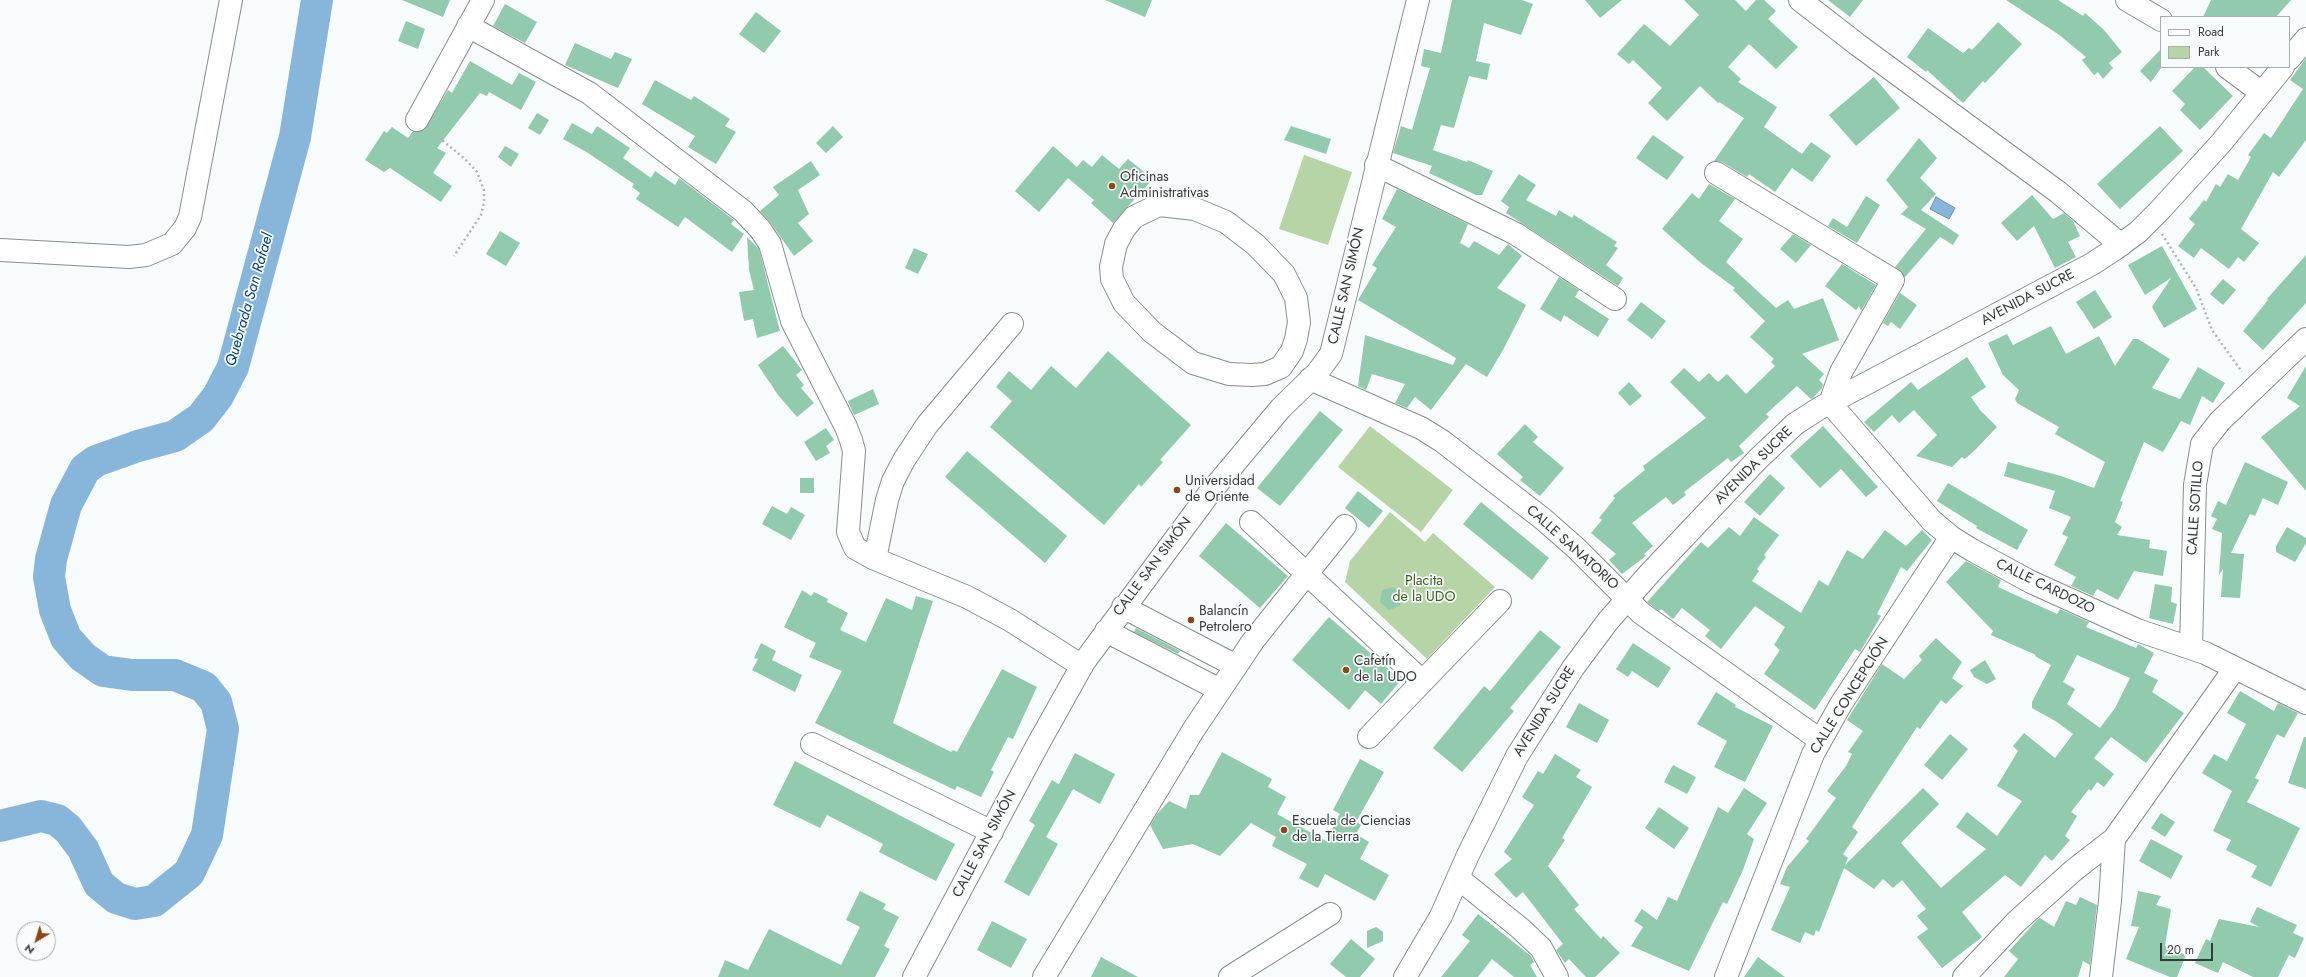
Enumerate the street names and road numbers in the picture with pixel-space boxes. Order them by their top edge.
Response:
street label: CALLE SAN SIMÓN [1325,226,1369,346]
street label: AVENIDA SUCRE [1979,266,2077,330]
street label: AVENIDA SUCRE [1712,424,1796,508]
street label: CALLE SOTILLO [2184,460,2208,556]
street label: CALLE SANATORIO [1522,502,1622,594]
street label: CALLE SAN SIMÓN [1110,514,1196,620]
street label: CALLE CARDOZO [1993,556,2097,618]
street label: CALLE CONCEPCIÓN [1807,635,1893,757]
street label: AVENIDA SUCRE [1511,664,1579,760]
street label: CALLE SAN SIMÓN [950,787,1020,901]

